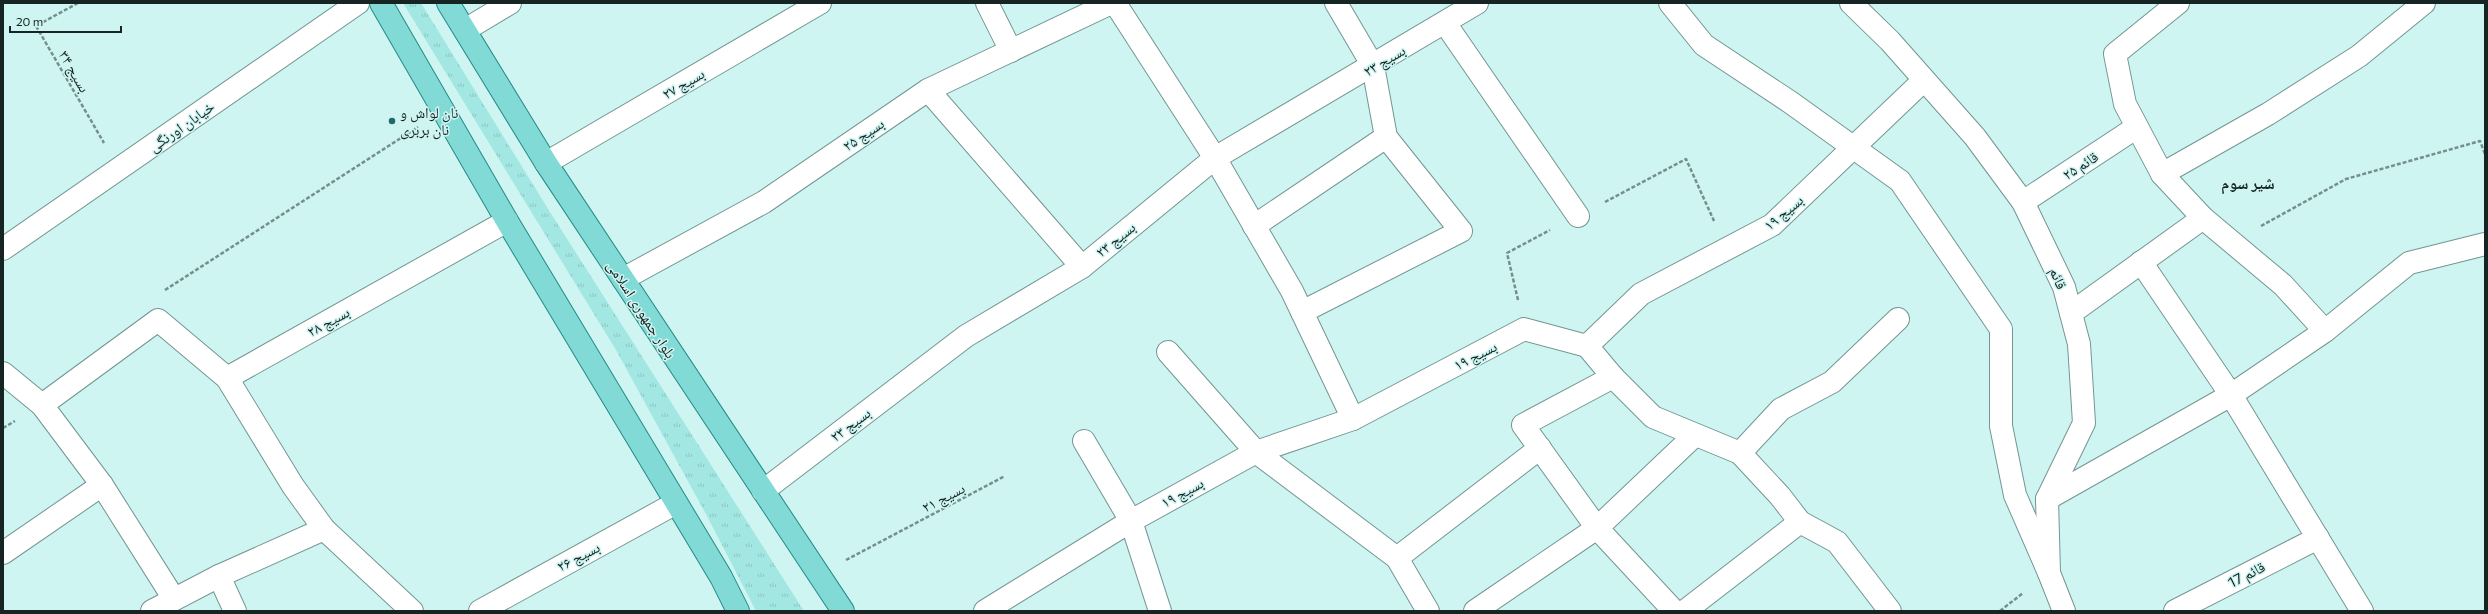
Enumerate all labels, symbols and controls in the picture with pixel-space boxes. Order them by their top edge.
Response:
scale bar [10,8,121,34]
text: 20 m [16,14,43,28]
street label: بسیج ۲۳ [1360,40,1409,81]
street label: بسیج ۳۴ [54,47,94,96]
street label: بسیج ۲۷ [659,64,708,104]
street label: خیابان اورنگی [145,97,219,157]
place label: نان لواش و نان بربری [400,103,458,140]
street label: بسیج ۲۵ [839,114,888,156]
marker: نان لواش و نان بربری [387,116,397,126]
street label: قائم ۲۵ [2059,147,2102,185]
district label: شیر سوم [2221,173,2275,195]
street label: بسیج ۱۹ [1760,190,1808,235]
street label: بسیج ۲۳ [1092,218,1140,262]
street label: بلوار جمهوری اسلامی [602,257,680,362]
street label: قائم [2045,264,2072,292]
street label: بسیج ۲۸ [304,302,353,342]
street label: بسیج ۱۹ [1450,337,1500,375]
street label: بسیج ۲۳ [826,403,875,447]
street label: بسیج ۱۹ [1158,473,1207,513]
street label: بسیج ۲۱ [919,478,968,517]
street label: بسیج ۲۶ [554,537,603,576]
street label: قائم 17 [2224,557,2269,593]

